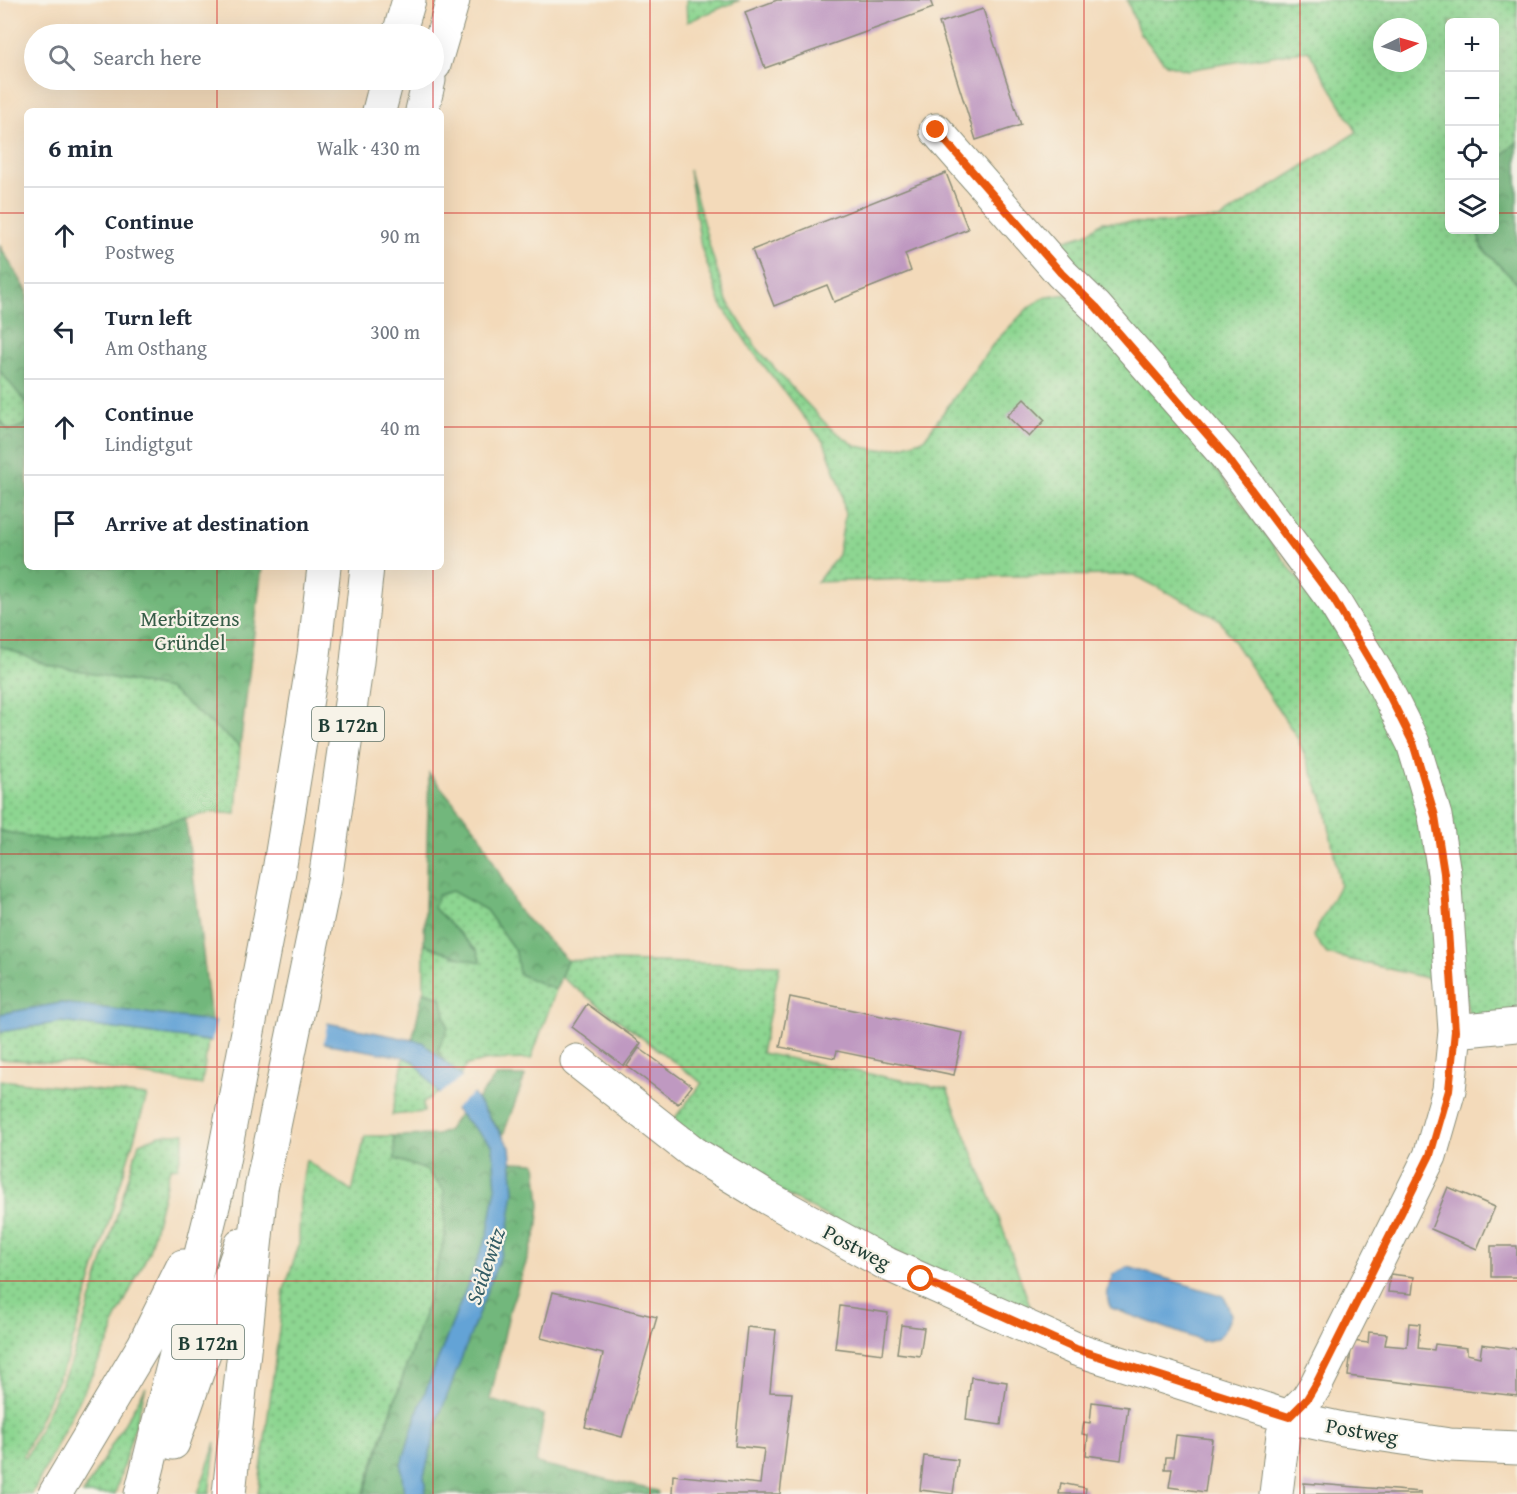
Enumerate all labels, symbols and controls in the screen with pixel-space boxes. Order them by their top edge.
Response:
north arrow [1373,18,1427,72]
map controls [1445,18,1499,234]
button: + [1445,18,1499,72]
search box [24,24,444,90]
icon: search [45,41,78,74]
text: Search here [93,41,202,73]
button: − [1445,72,1499,126]
route end [922,116,948,142]
button: locate [1445,126,1499,180]
text: 6 min [48,128,113,167]
text: Walk · 430 m [317,133,420,162]
button: layers [1445,180,1499,234]
text: Continue [105,205,194,237]
icon: ahead [48,219,81,252]
text: 90 m [380,221,420,250]
text: Postweg [105,237,174,266]
text: Turn left [105,301,192,333]
icon: left [48,315,81,348]
text: 300 m [370,317,420,346]
text: Am Osthang [105,333,207,362]
text: Continue [105,397,194,429]
icon: ahead [48,411,81,444]
text: 40 m [380,413,420,442]
text: Lindigtgut [105,429,193,458]
icon: arrive [48,507,81,540]
text: Arrive at destination [105,507,309,539]
park label: Merbitzens Gründel [140,603,240,658]
road number: B 172n [312,707,384,741]
street label: Postweg [818,1216,897,1278]
water label: Seidewitz [457,1223,513,1309]
route start [907,1265,933,1291]
road number: B 172n [172,1325,244,1359]
street label: Postweg [1324,1409,1401,1453]

